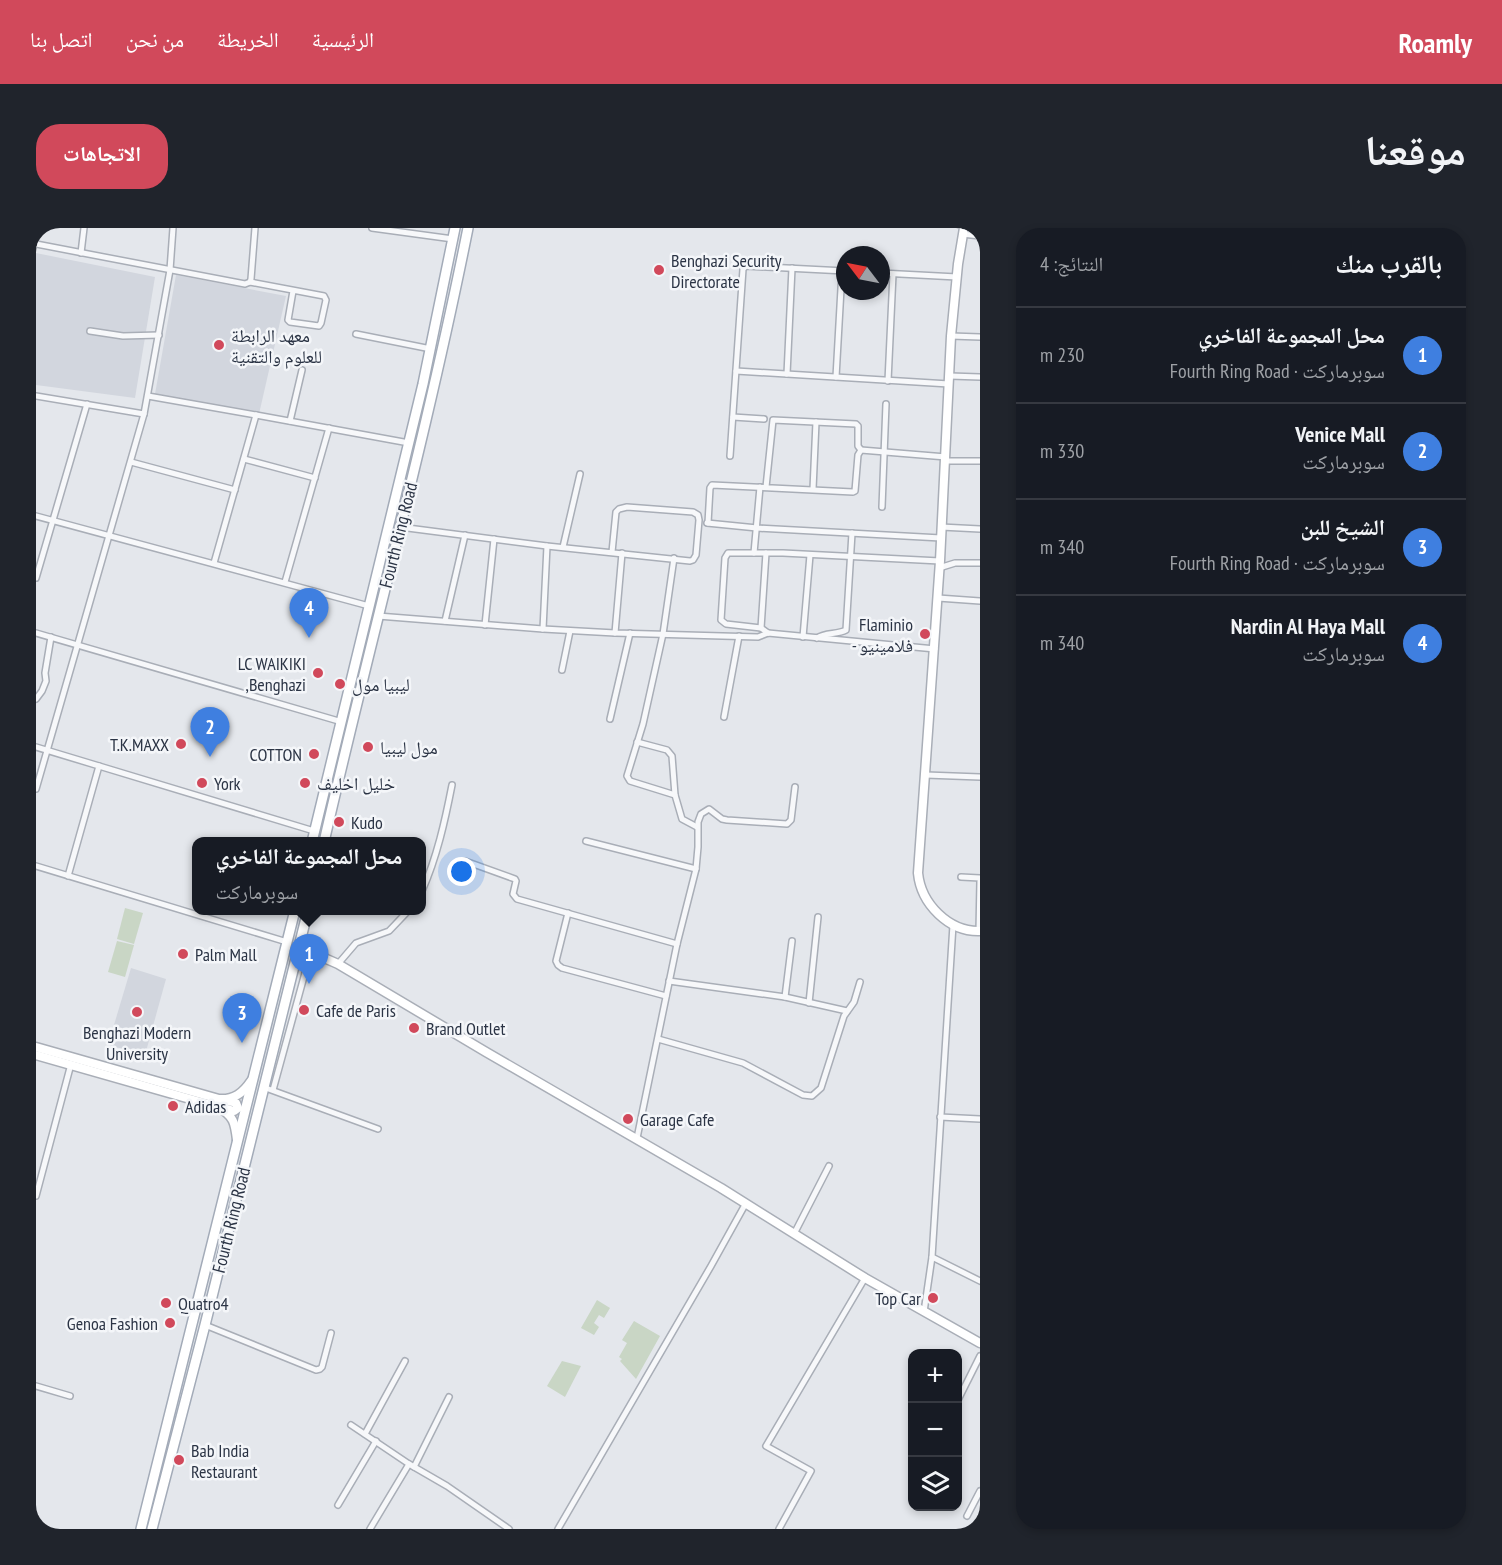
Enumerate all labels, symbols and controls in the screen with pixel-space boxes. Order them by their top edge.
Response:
text: Roamly [1398,24,1472,61]
text: اتصل بنا [30,26,93,53]
text: من نحن [126,26,184,53]
text: الخريطة [217,26,279,53]
text: الرئيسية [312,26,374,53]
text: موقعنا [1365,122,1466,177]
button: الاتجاهات [36,124,168,189]
north arrow [836,246,890,300]
text: بالقرب منك [1335,247,1442,280]
place label: Benghazi Security Directorate [671,249,782,293]
text: النتائج: 4 [1040,251,1103,277]
marker: Benghazi Security Directorate [652,263,666,277]
text: محل المجموعة الفاخري [1198,321,1385,349]
place label: معهد الرابطة للعلوم والتقنية [231,324,322,369]
marker: معهد الرابطة للعلوم والتقنية [212,338,226,352]
text: 230 m [1040,342,1084,368]
text: 1 [1418,342,1427,368]
text: سوبرماركت · Fourth Ring Road [1170,358,1385,384]
text: Venice Mall [1295,420,1385,448]
text: 330 m [1040,438,1084,464]
text: 2 [1418,438,1427,464]
text: سوبرماركت [1302,449,1385,475]
street label: Fourth Ring Road [374,480,422,590]
text: الشيخ للبن [1301,513,1385,541]
text: 340 m [1040,534,1084,560]
text: 3 [1418,534,1427,560]
text: سوبرماركت · Fourth Ring Road [1170,550,1385,576]
pin: 4 [290,588,328,638]
text: Nardin Al Haya Mall [1231,612,1385,640]
place label: Flaminio - فلامينيو [852,613,913,657]
marker: Flaminio - فلامينيو [918,627,932,641]
text: 340 m [1040,630,1084,656]
text: 4 [1418,630,1427,656]
text: سوبرماركت [1302,641,1385,667]
place label: LC WAIKIKI ,Benghazi [238,652,306,696]
marker: LC WAIKIKI ,Benghazi [311,666,325,680]
place label: ليبيا مول [352,673,410,696]
marker: ليبيا مول [333,677,347,691]
pin: 2 [190,708,230,757]
place label: T.K.MAXX [110,733,169,756]
place label: مول ليبيا [380,736,438,759]
marker: T.K.MAXX [174,737,188,751]
marker: مول ليبيا [361,740,375,754]
place label: COTTON [250,743,302,766]
marker: COTTON [307,747,321,761]
place label: York [214,772,241,795]
place label: خليل اخليف [317,772,395,795]
marker: York [195,776,209,790]
marker: خليل اخليف [298,776,312,790]
place label: Kudo [351,811,383,834]
marker: Kudo [332,815,346,829]
popup [192,837,426,915]
text: محل المجموعة الفاخري [216,842,402,870]
your location [447,857,476,886]
text: سوبرماركت [216,879,298,905]
pin: 1 [290,934,328,984]
place label: Palm Mall [195,943,257,966]
marker: Palm Mall [176,947,190,961]
pin: 3 [222,994,262,1043]
place label: Cafe de Paris [316,999,396,1022]
marker: Cafe de Paris [297,1003,311,1017]
marker: Benghazi Modern University [130,1005,144,1019]
place label: Brand Outlet [426,1017,505,1040]
place label: Benghazi Modern University [83,1021,191,1065]
marker: Brand Outlet [407,1021,421,1035]
place label: Adidas [185,1095,226,1118]
marker: Adidas [166,1099,180,1113]
place label: Garage Cafe [640,1108,714,1131]
marker: Garage Cafe [621,1112,635,1126]
street label: Fourth Ring Road [207,1165,255,1275]
place label: Top Car [875,1287,921,1310]
marker: Top Car [926,1291,940,1305]
place label: Quatro4 [178,1292,229,1315]
marker: Quatro4 [159,1296,173,1310]
place label: Genoa Fashion [67,1312,158,1335]
marker: Genoa Fashion [163,1316,177,1330]
map controls [908,1349,962,1511]
button: + [908,1349,962,1403]
button: − [908,1403,962,1457]
place label: Bab India Restaurant [191,1439,257,1483]
marker: Bab India Restaurant [172,1453,186,1467]
button: layers [908,1457,962,1511]

